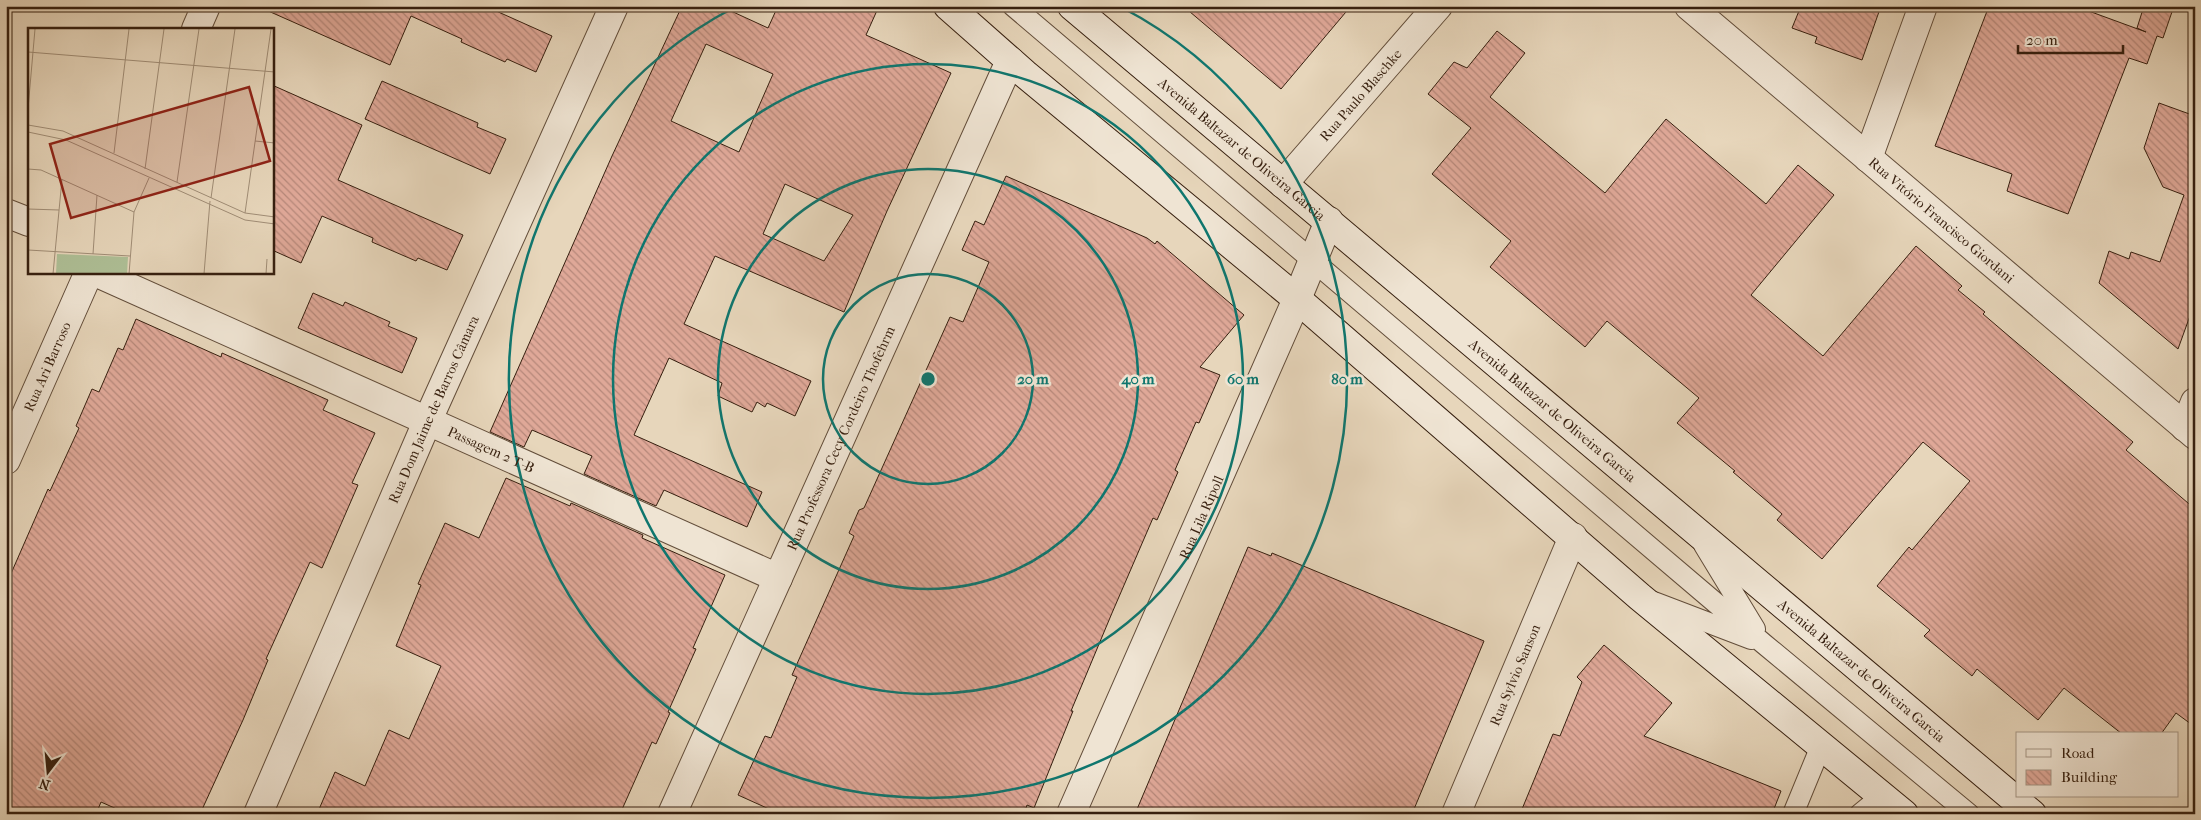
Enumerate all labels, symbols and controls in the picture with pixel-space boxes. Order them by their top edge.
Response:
scale bar [2018,22,2124,54]
inset map [28,28,274,274]
text: 20 m [2026,31,2058,49]
street label: Rua Paulo Blaschke [1316,46,1406,145]
street label: Avenida Baltazar de Oliveira Garcia [1154,74,1329,225]
street label: Rua Vitório Francisco Giordani [1865,154,2017,287]
street label: Rua Dom Jaime de Barros Câmara [385,312,483,506]
street label: Rua Ari Barroso [20,319,75,414]
street label: Rua Professora Cecy Cordeiro Thofehrm [783,323,899,553]
street label: Avenida Baltazar de Oliveira Garcia [1464,335,1640,486]
centre of rings [919,370,937,388]
text: 20 m [1017,370,1049,388]
text: 40 m [1121,370,1155,388]
text: 60 m [1227,370,1260,388]
text: 80 m [1331,370,1363,388]
street label: Passagem 2 T-B [445,423,537,477]
street label: Rua Lila Ripoll [1176,473,1228,562]
street label: Avenida Baltazar de Oliveira Garcia [1773,595,1949,746]
street label: Rua Sylvio Sanson [1486,622,1544,729]
legend [2016,732,2178,798]
text: Road [2061,744,2095,762]
north arrow [22,748,72,798]
text: Building [2061,768,2118,786]
text: N [37,774,52,794]

